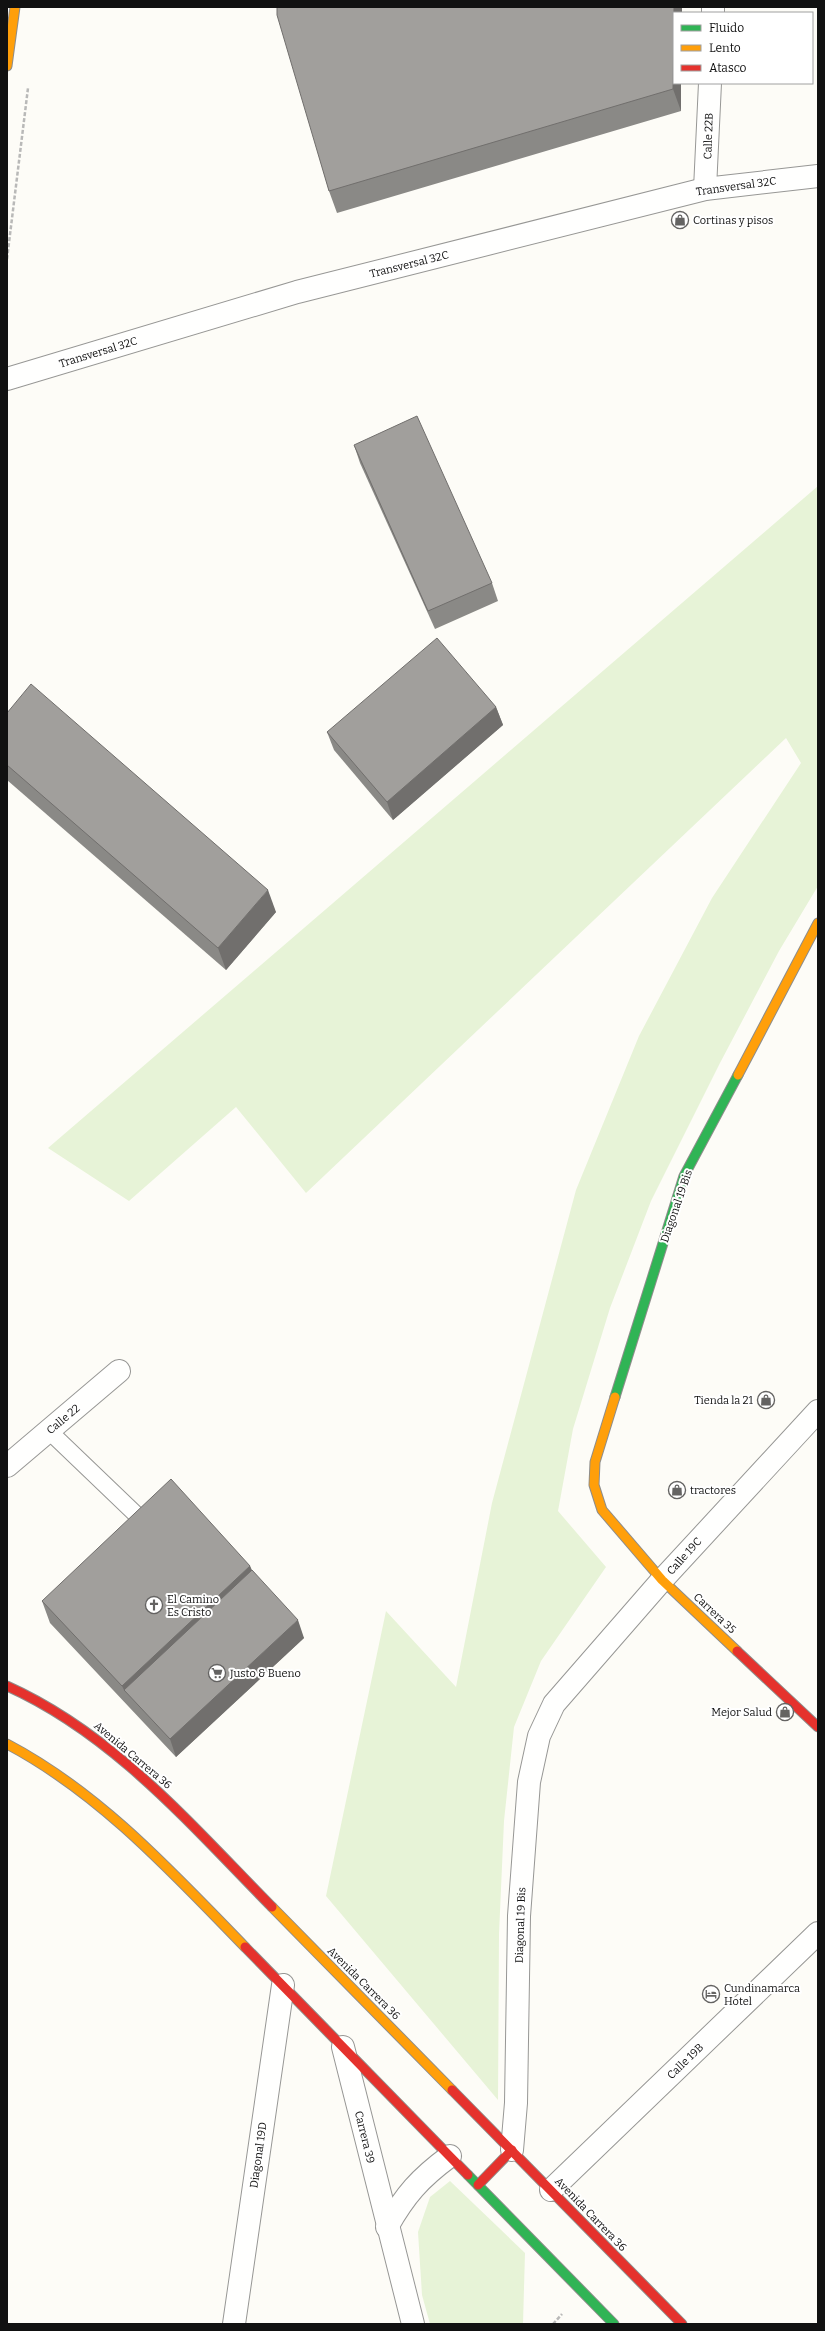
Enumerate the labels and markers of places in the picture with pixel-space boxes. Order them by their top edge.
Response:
shop icon: Cortinas y pisos [670,210,690,230]
place label: Cortinas y pisos [693,214,773,227]
shop icon: Tienda la 21 [756,1390,776,1410]
place label: Tienda la 21 [694,1394,754,1407]
shop icon: tractores [667,1480,687,1500]
place label: tractores [690,1484,736,1497]
place label: El Camino Es Cristo [167,1593,219,1619]
church icon: El Camino Es Cristo [144,1595,164,1615]
supermarket icon: Justo & Bueno [207,1663,227,1683]
place label: Justo & Bueno [229,1667,301,1680]
shop icon: Mejor Salud [775,1702,795,1722]
place label: Mejor Salud [711,1706,772,1719]
place label: Cundinamarca Hotel [724,1982,800,2008]
hotel icon: Cundinamarca Hotel [701,1984,721,2004]

